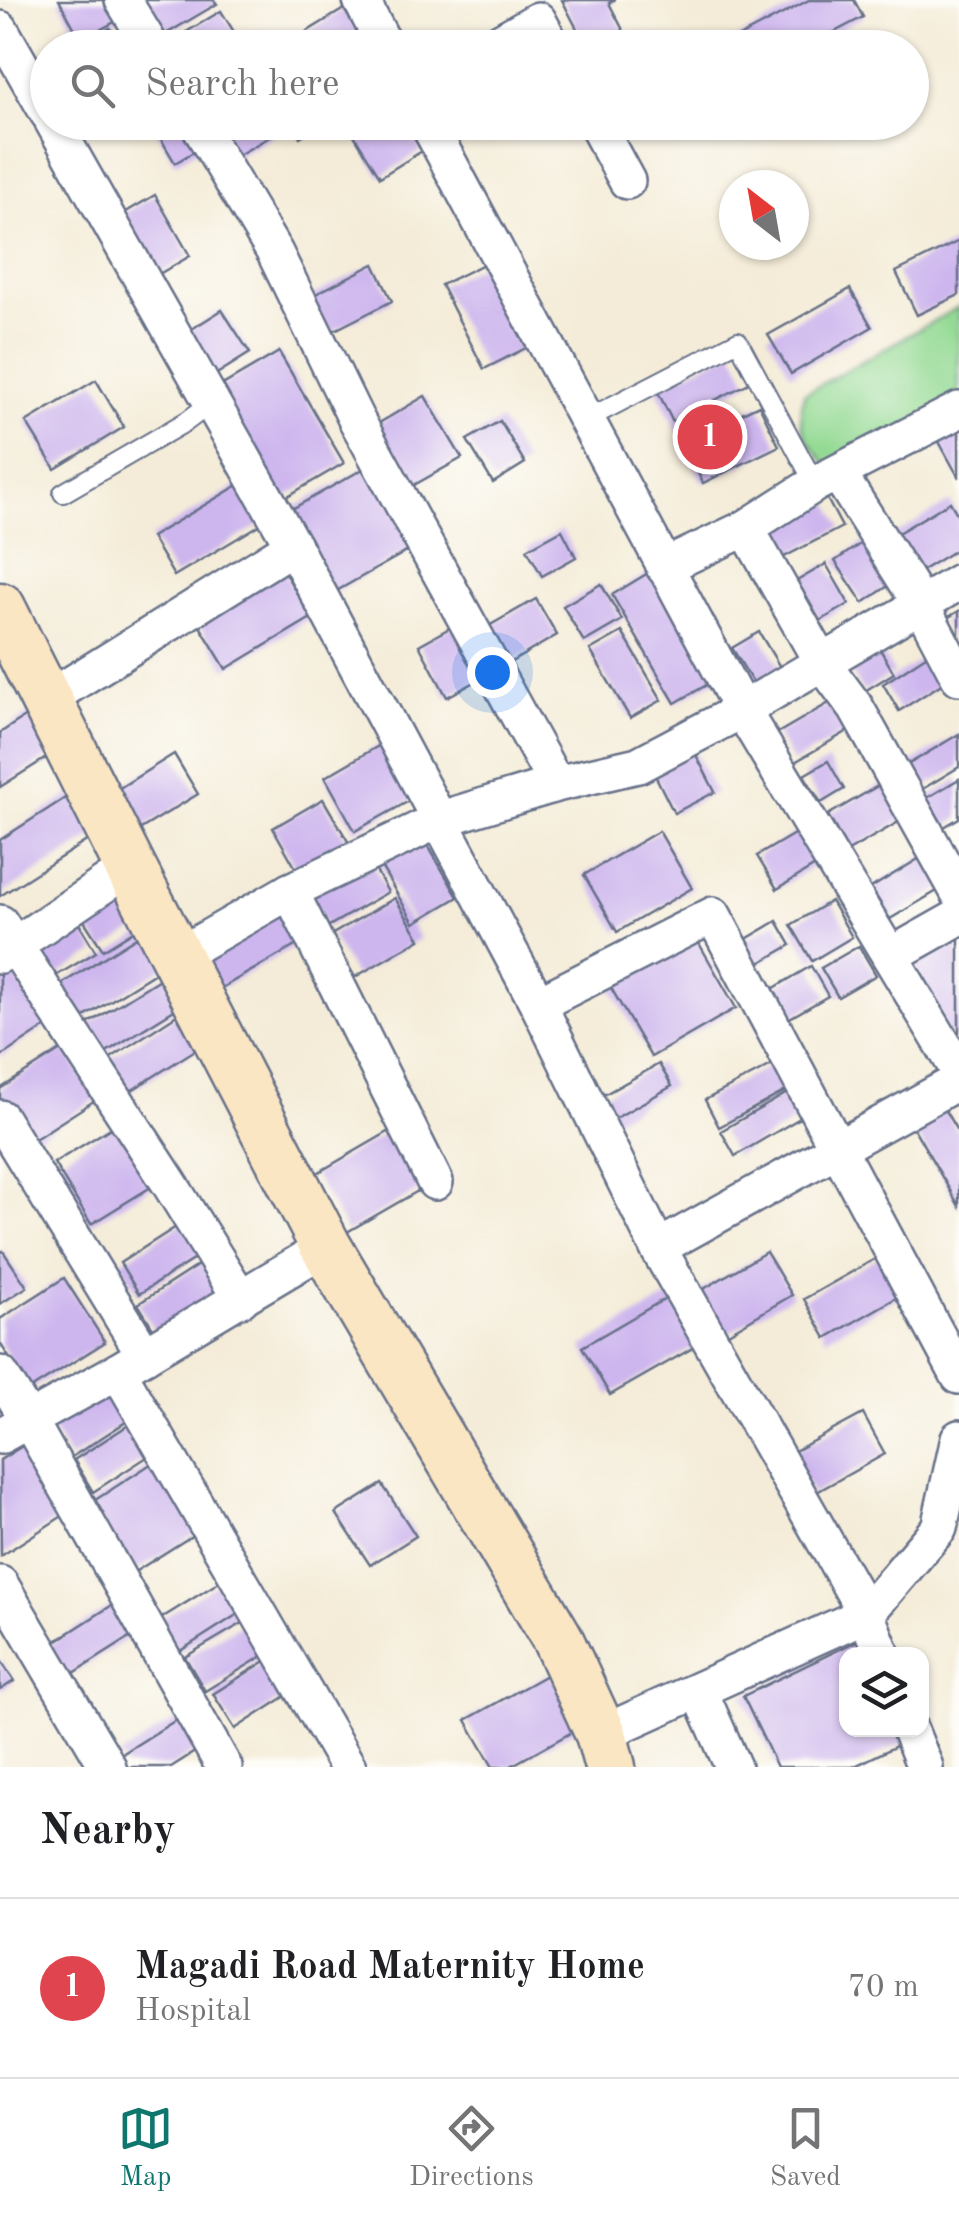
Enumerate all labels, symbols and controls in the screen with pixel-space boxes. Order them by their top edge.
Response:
search box [30,30,929,140]
icon: search [65,58,120,113]
text: Search here [145,66,340,104]
north arrow [719,170,809,260]
pin: 1 [678,400,742,474]
your location [467,647,518,698]
map controls [839,1647,929,1737]
button: layers [839,1647,929,1737]
text: Nearby [40,1811,176,1853]
text: Magadi Road Maternity Home [135,1949,645,1987]
text: 1 [63,1972,82,2004]
text: 70 m [848,1972,919,2004]
text: Hospital [135,1996,251,2028]
tab: Map [118,2101,173,2196]
tab: Directions [409,2101,534,2196]
tab: Saved [770,2101,841,2196]

